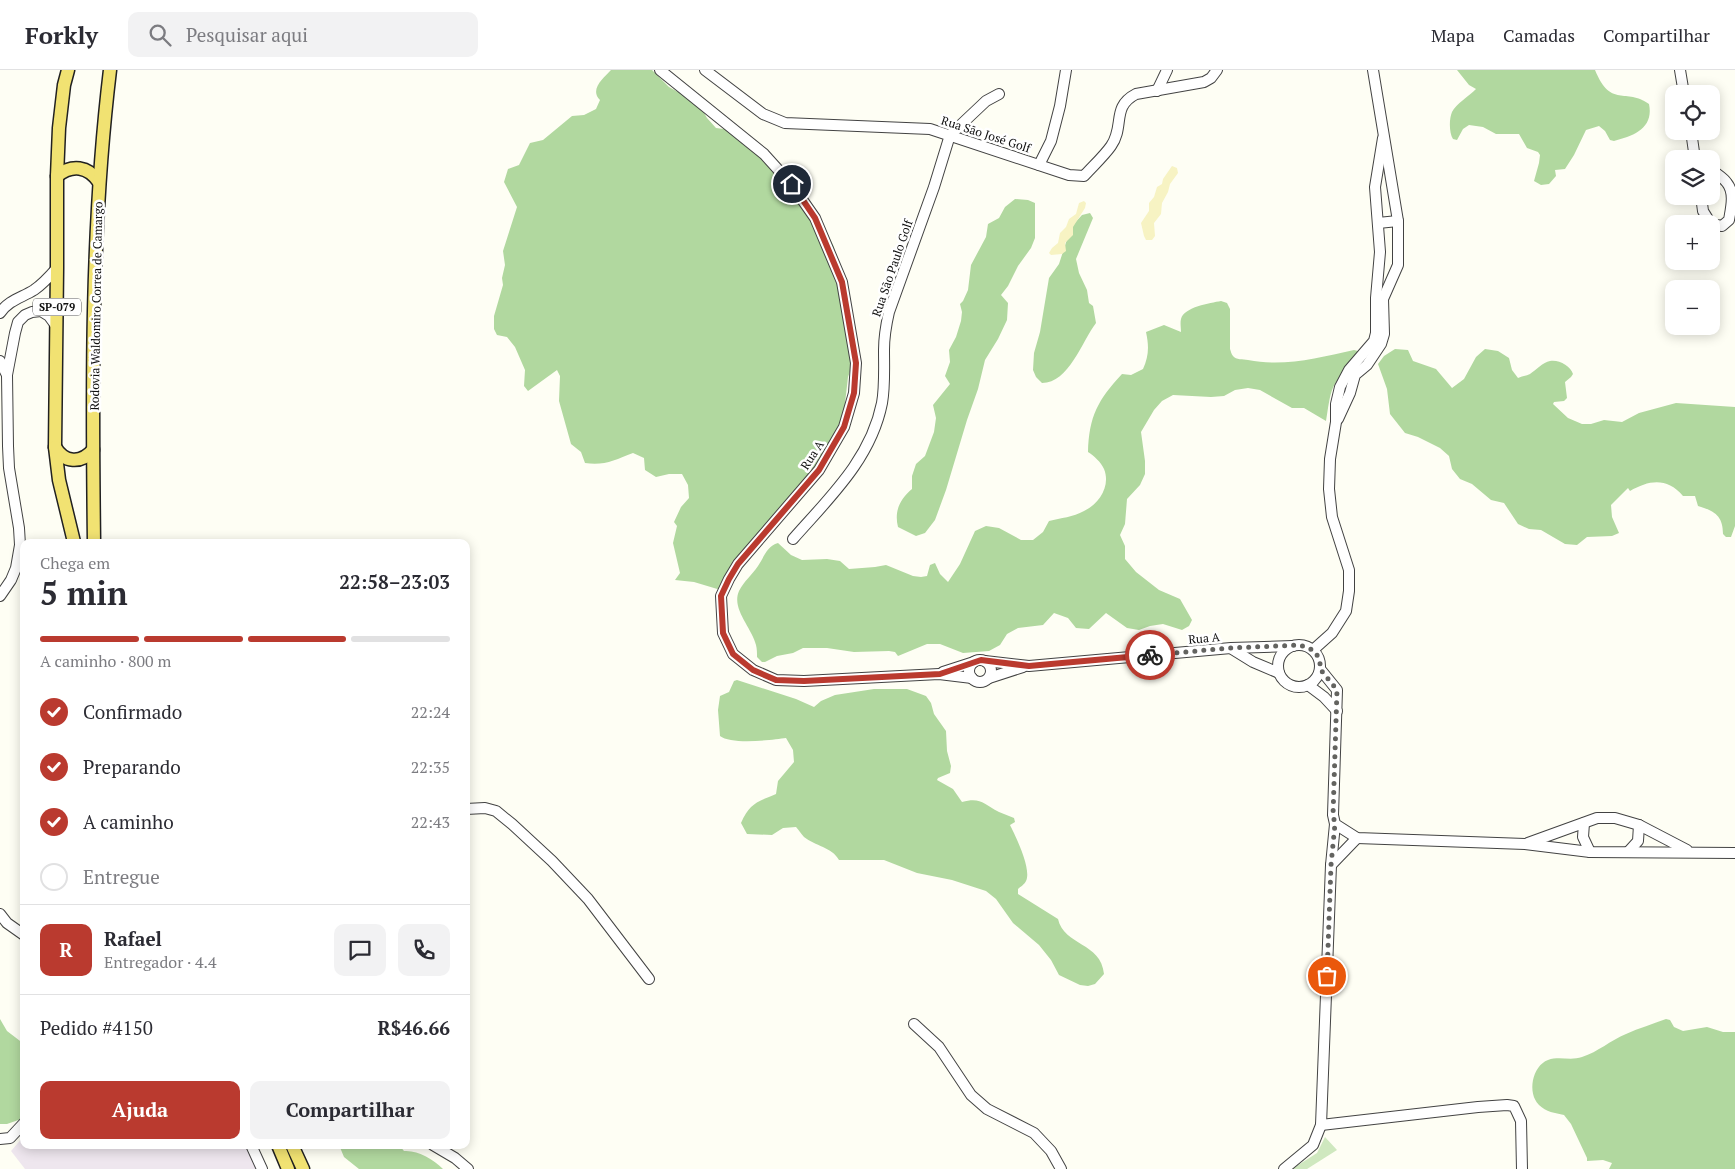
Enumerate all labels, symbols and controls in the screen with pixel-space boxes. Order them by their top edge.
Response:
search box [128,12,478,57]
text: Forkly [25,19,98,51]
icon: search [146,21,174,49]
text: Pesquisar aqui [186,22,308,47]
text: Mapa [1431,23,1475,47]
text: Camadas [1503,23,1575,47]
text: Compartilhar [1603,23,1710,47]
map controls [1665,85,1720,335]
button: locate [1665,85,1720,140]
street label: Rua São José Golf [939,112,1033,156]
button: layers [1665,150,1720,205]
pin [771,163,813,205]
icon: home [778,170,806,198]
street label: Rodovia Waldomiro Correa de Camargo [87,201,105,411]
button: + [1665,215,1720,270]
street label: Rua São Paulo Golf [868,217,916,318]
button: − [1665,280,1720,335]
road number: SP-079 [33,298,81,316]
street label: Rua A [797,437,827,472]
text: Chega em [40,552,110,574]
text: 22:58–23:03 [339,569,450,594]
text: 5 min [40,572,128,614]
street label: Rua A [1188,629,1221,647]
courier [1125,630,1175,680]
icon: bike [1136,641,1164,669]
text: A caminho · 800 m [40,650,171,672]
icon: check [40,698,68,726]
text: Confirmado [83,699,182,724]
text: 22:24 [411,701,450,723]
icon: check [40,753,68,781]
text: Preparando [83,754,181,779]
text: 22:35 [411,756,450,778]
icon: check [40,808,68,836]
text: A caminho [83,809,174,834]
text: 22:43 [411,811,450,833]
text: Entregue [83,864,160,889]
button: chat [334,924,386,976]
button: phone [398,924,450,976]
text: Rafael [104,926,162,951]
text: R [59,937,73,962]
text: Entregador · 4.4 [104,951,216,973]
pin [1306,955,1348,997]
icon: bag [1313,962,1341,990]
text: Pedido #4150 [40,1015,153,1040]
text: R$46.66 [377,1015,450,1040]
button: Ajuda [40,1081,240,1139]
button: Compartilhar [250,1081,450,1139]

